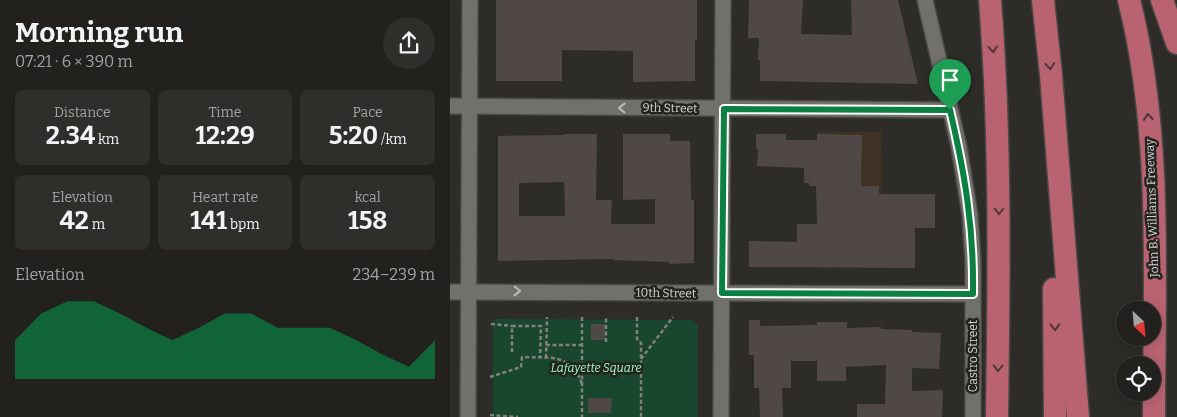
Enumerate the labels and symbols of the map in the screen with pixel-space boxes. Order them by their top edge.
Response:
one-way arrow [988,45,999,53]
pin [929,59,971,110]
one-way arrow [1044,62,1055,70]
street label: 9th Street [642,101,698,115]
one-way arrow [617,103,625,113]
one-way arrow [1143,113,1154,121]
street label: John B. Williams Freeway [1143,138,1161,278]
one-way arrow [994,208,1004,215]
street label: 10th Street [636,285,697,301]
one-way arrow [513,286,521,297]
north arrow [1116,301,1161,346]
street label: Castro Street [966,319,980,392]
one-way arrow [1049,323,1060,331]
park label: Lafayette Square [550,361,642,375]
one-way arrow [993,364,1003,372]

